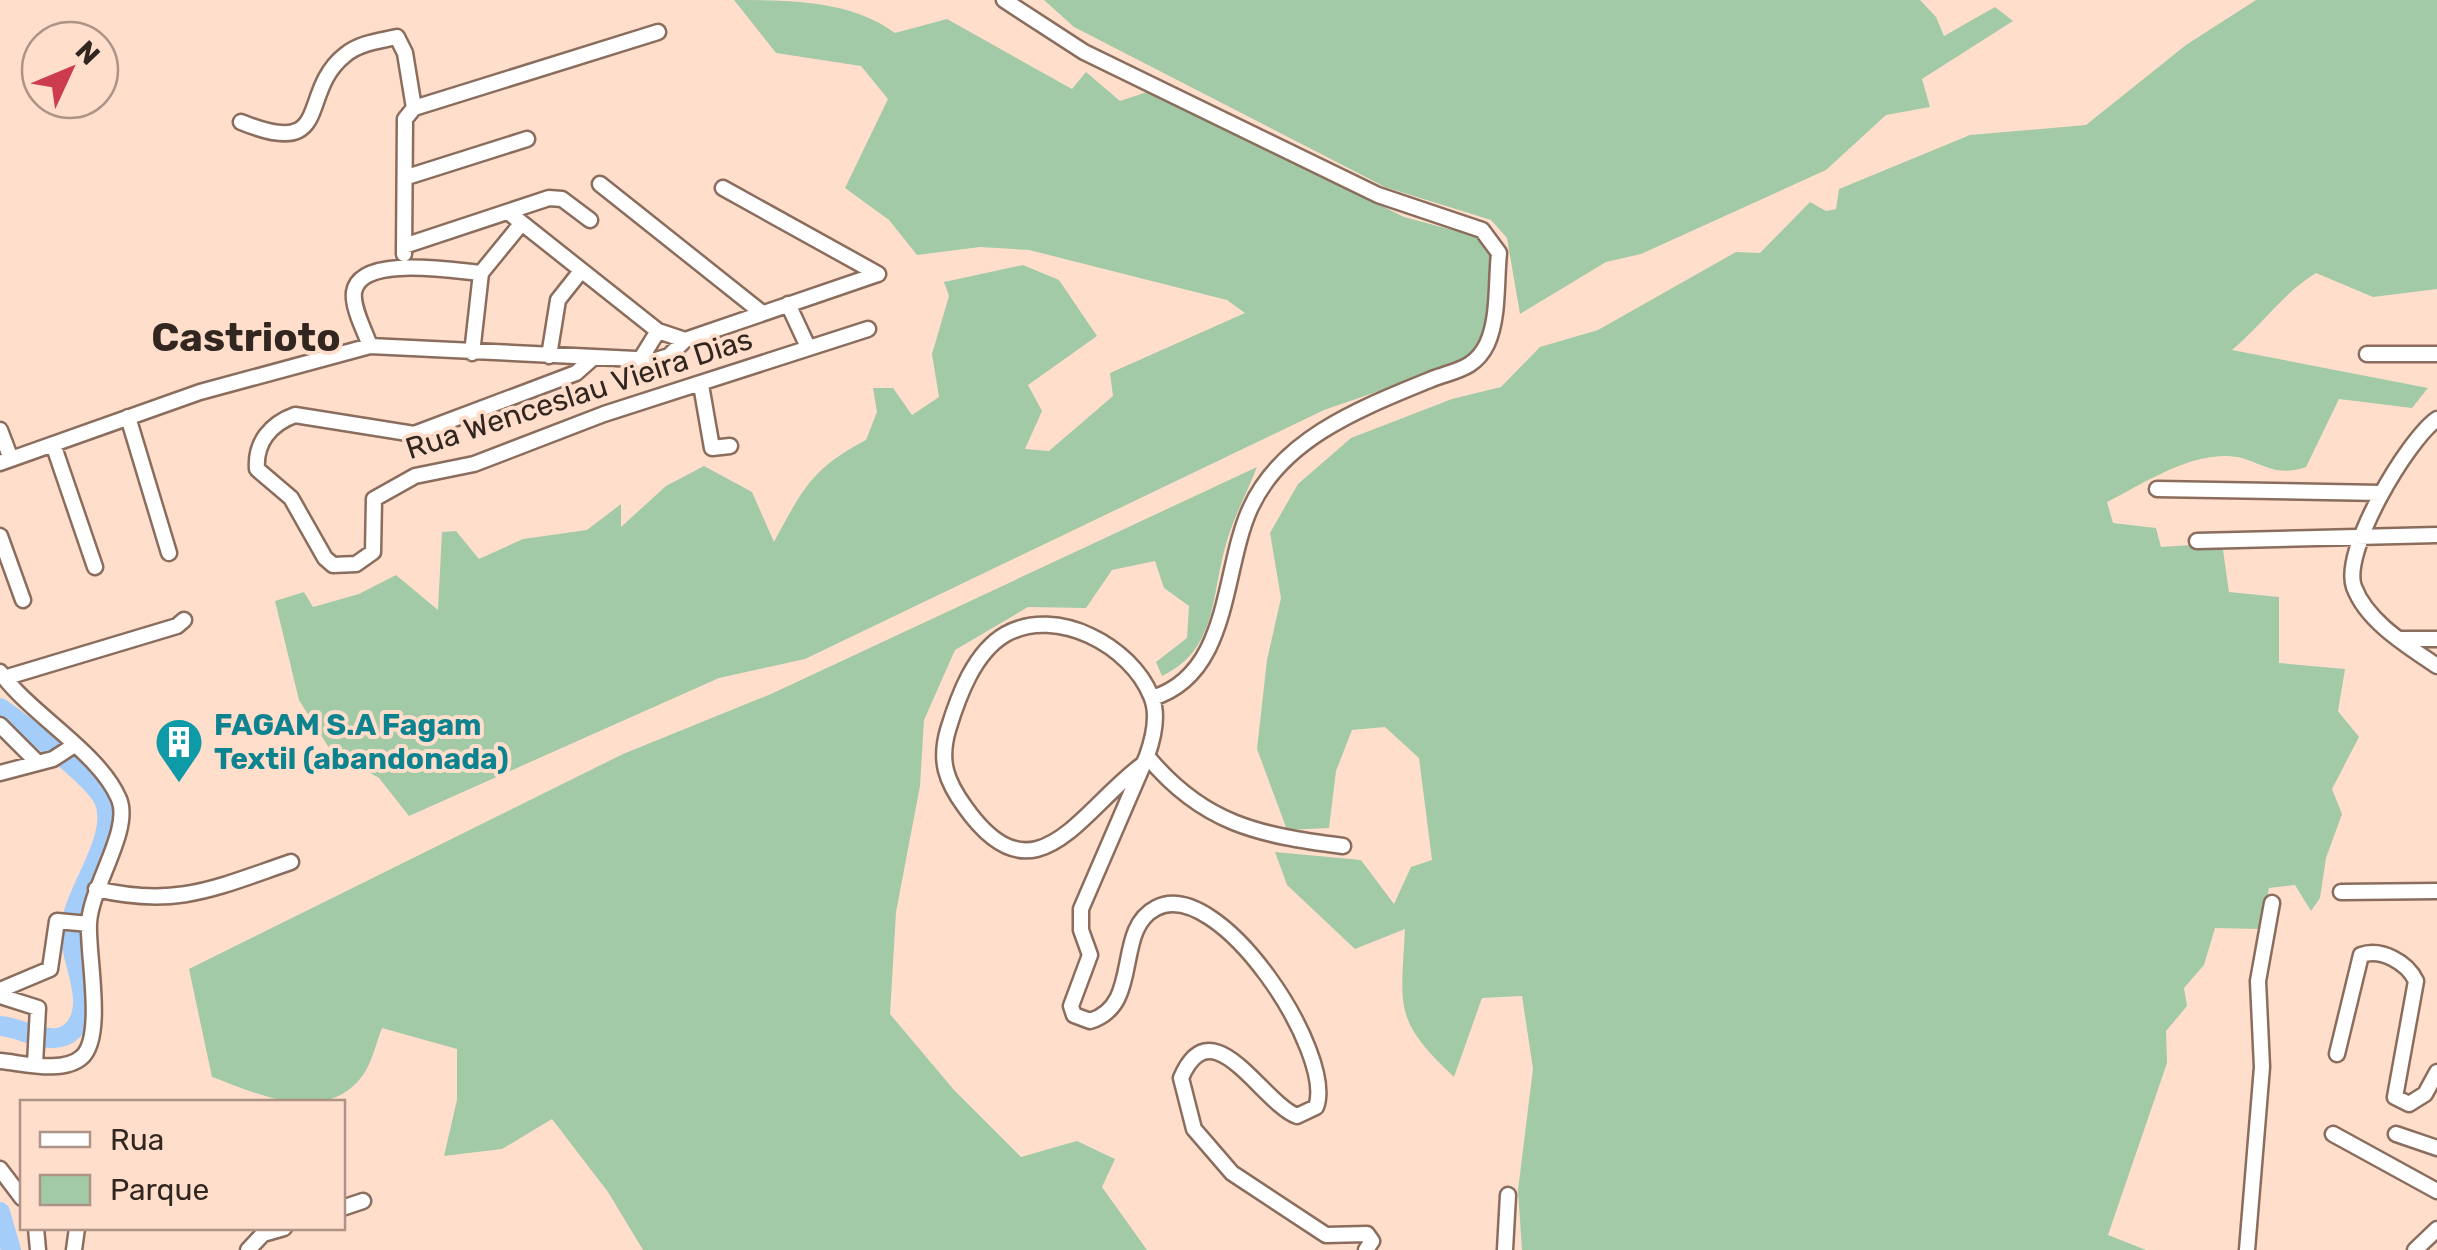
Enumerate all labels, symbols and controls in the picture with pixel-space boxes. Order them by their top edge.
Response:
north arrow [20,20,120,120]
text: N [69,34,106,72]
district label: Castrioto [151,314,341,361]
street label: Rua Wenceslau Vieira Dias [401,321,757,467]
place label: FAGAM S.A Fagam Textil (abandonada) [214,707,509,777]
building icon: FAGAM S.A Fagam Textil (abandonada) [153,716,205,784]
legend [20,1100,345,1230]
text: Rua [110,1122,164,1158]
text: Parque [110,1172,209,1208]

